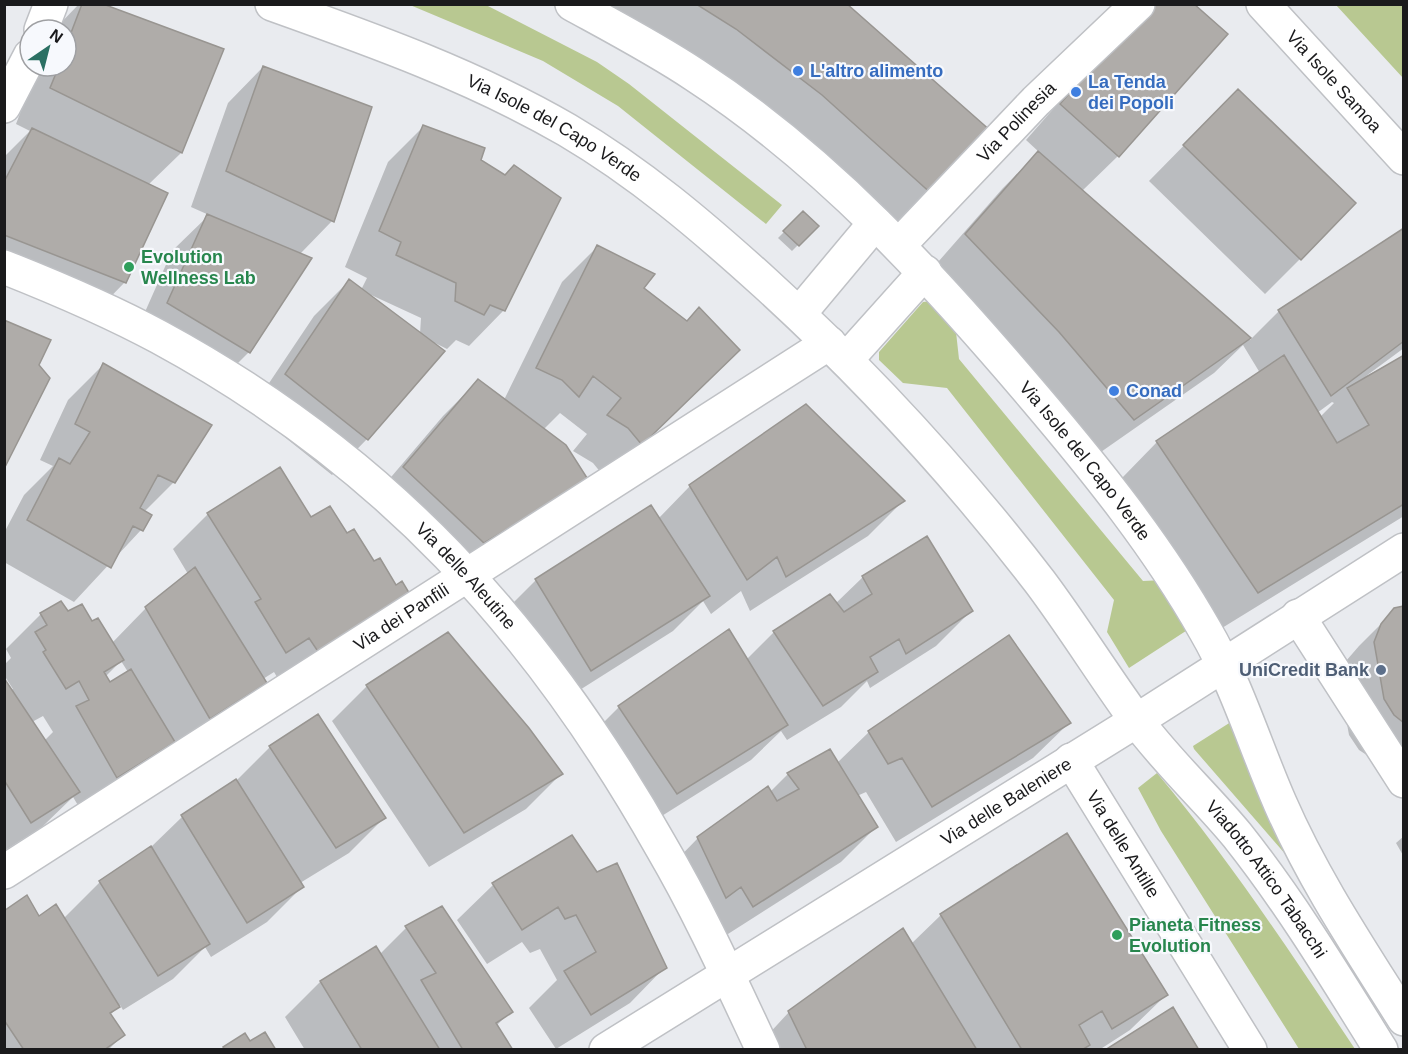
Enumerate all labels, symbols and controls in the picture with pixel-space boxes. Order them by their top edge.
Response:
north arrow [18,18,78,78]
text: N [47,26,66,46]
street label: Via Isole Samoa [1282,26,1386,137]
place label: L'altro alimento [810,61,943,81]
marker: L'altro alimento [791,64,805,78]
street label: Via Isole del Capo Verde [464,71,645,186]
place label: La Tenda dei Popoli [1088,72,1174,113]
street label: Via Polinesia [973,77,1060,166]
marker: La Tenda dei Popoli [1069,85,1083,99]
place label: Evolution Wellness Lab [141,247,256,288]
marker: Evolution Wellness Lab [122,260,136,274]
street label: Via Isole del Capo Verde [1015,377,1154,544]
place label: Conad [1126,381,1182,401]
marker: Conad [1107,384,1121,398]
street label: Via delle Aleutine [412,518,520,633]
street label: Via dei Panfili [350,579,453,655]
place label: UniCredit Bank [1239,660,1370,680]
marker: UniCredit Bank [1374,663,1388,677]
street label: Via delle Baleniere [937,754,1075,850]
street label: Via delle Antille [1082,787,1164,901]
street label: Viadotto Attico Tabacchi [1202,797,1331,962]
place label: Pianeta Fitness Evolution [1129,915,1261,956]
marker: Pianeta Fitness Evolution [1110,928,1124,942]

